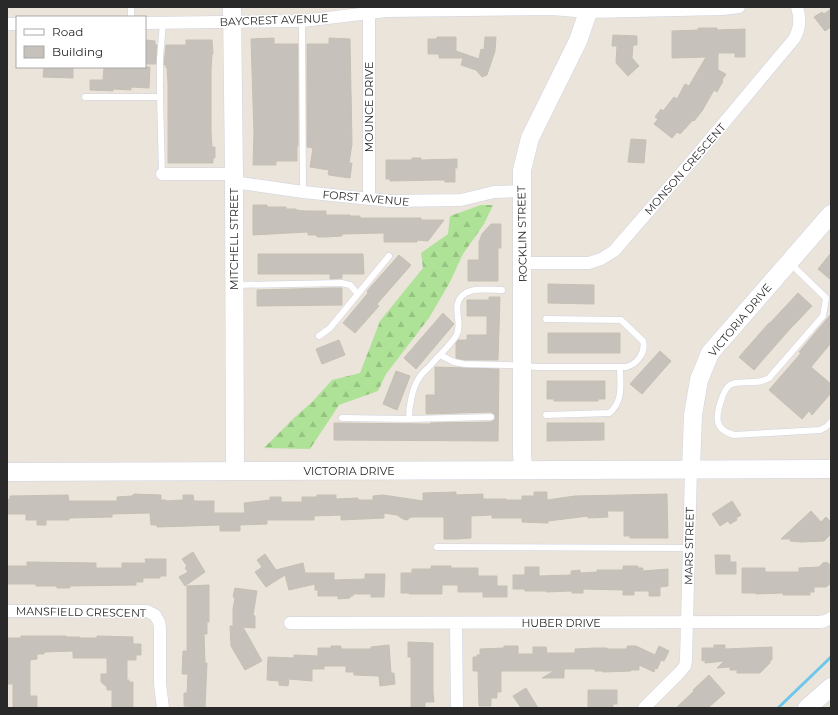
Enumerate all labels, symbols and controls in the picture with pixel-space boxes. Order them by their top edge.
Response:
street label: BAYCREST AVENUE [219,11,329,29]
legend [16,16,146,68]
text: Road [52,24,83,39]
text: Building [52,44,103,59]
street label: MOUNCE DRIVE [362,62,376,152]
street label: MONSON CRESCENT [641,120,729,218]
street label: ROCKLIN STREET [514,185,530,282]
street label: MITCHELL STREET [227,187,241,290]
street label: FORST AVENUE [322,187,410,209]
street label: VICTORIA DRIVE [705,281,775,359]
street label: VICTORIA DRIVE [303,464,395,478]
street label: MARS STREET [681,506,697,585]
street label: MANSFIELD CRESCENT [16,604,147,620]
street label: HUBER DRIVE [521,616,601,630]

